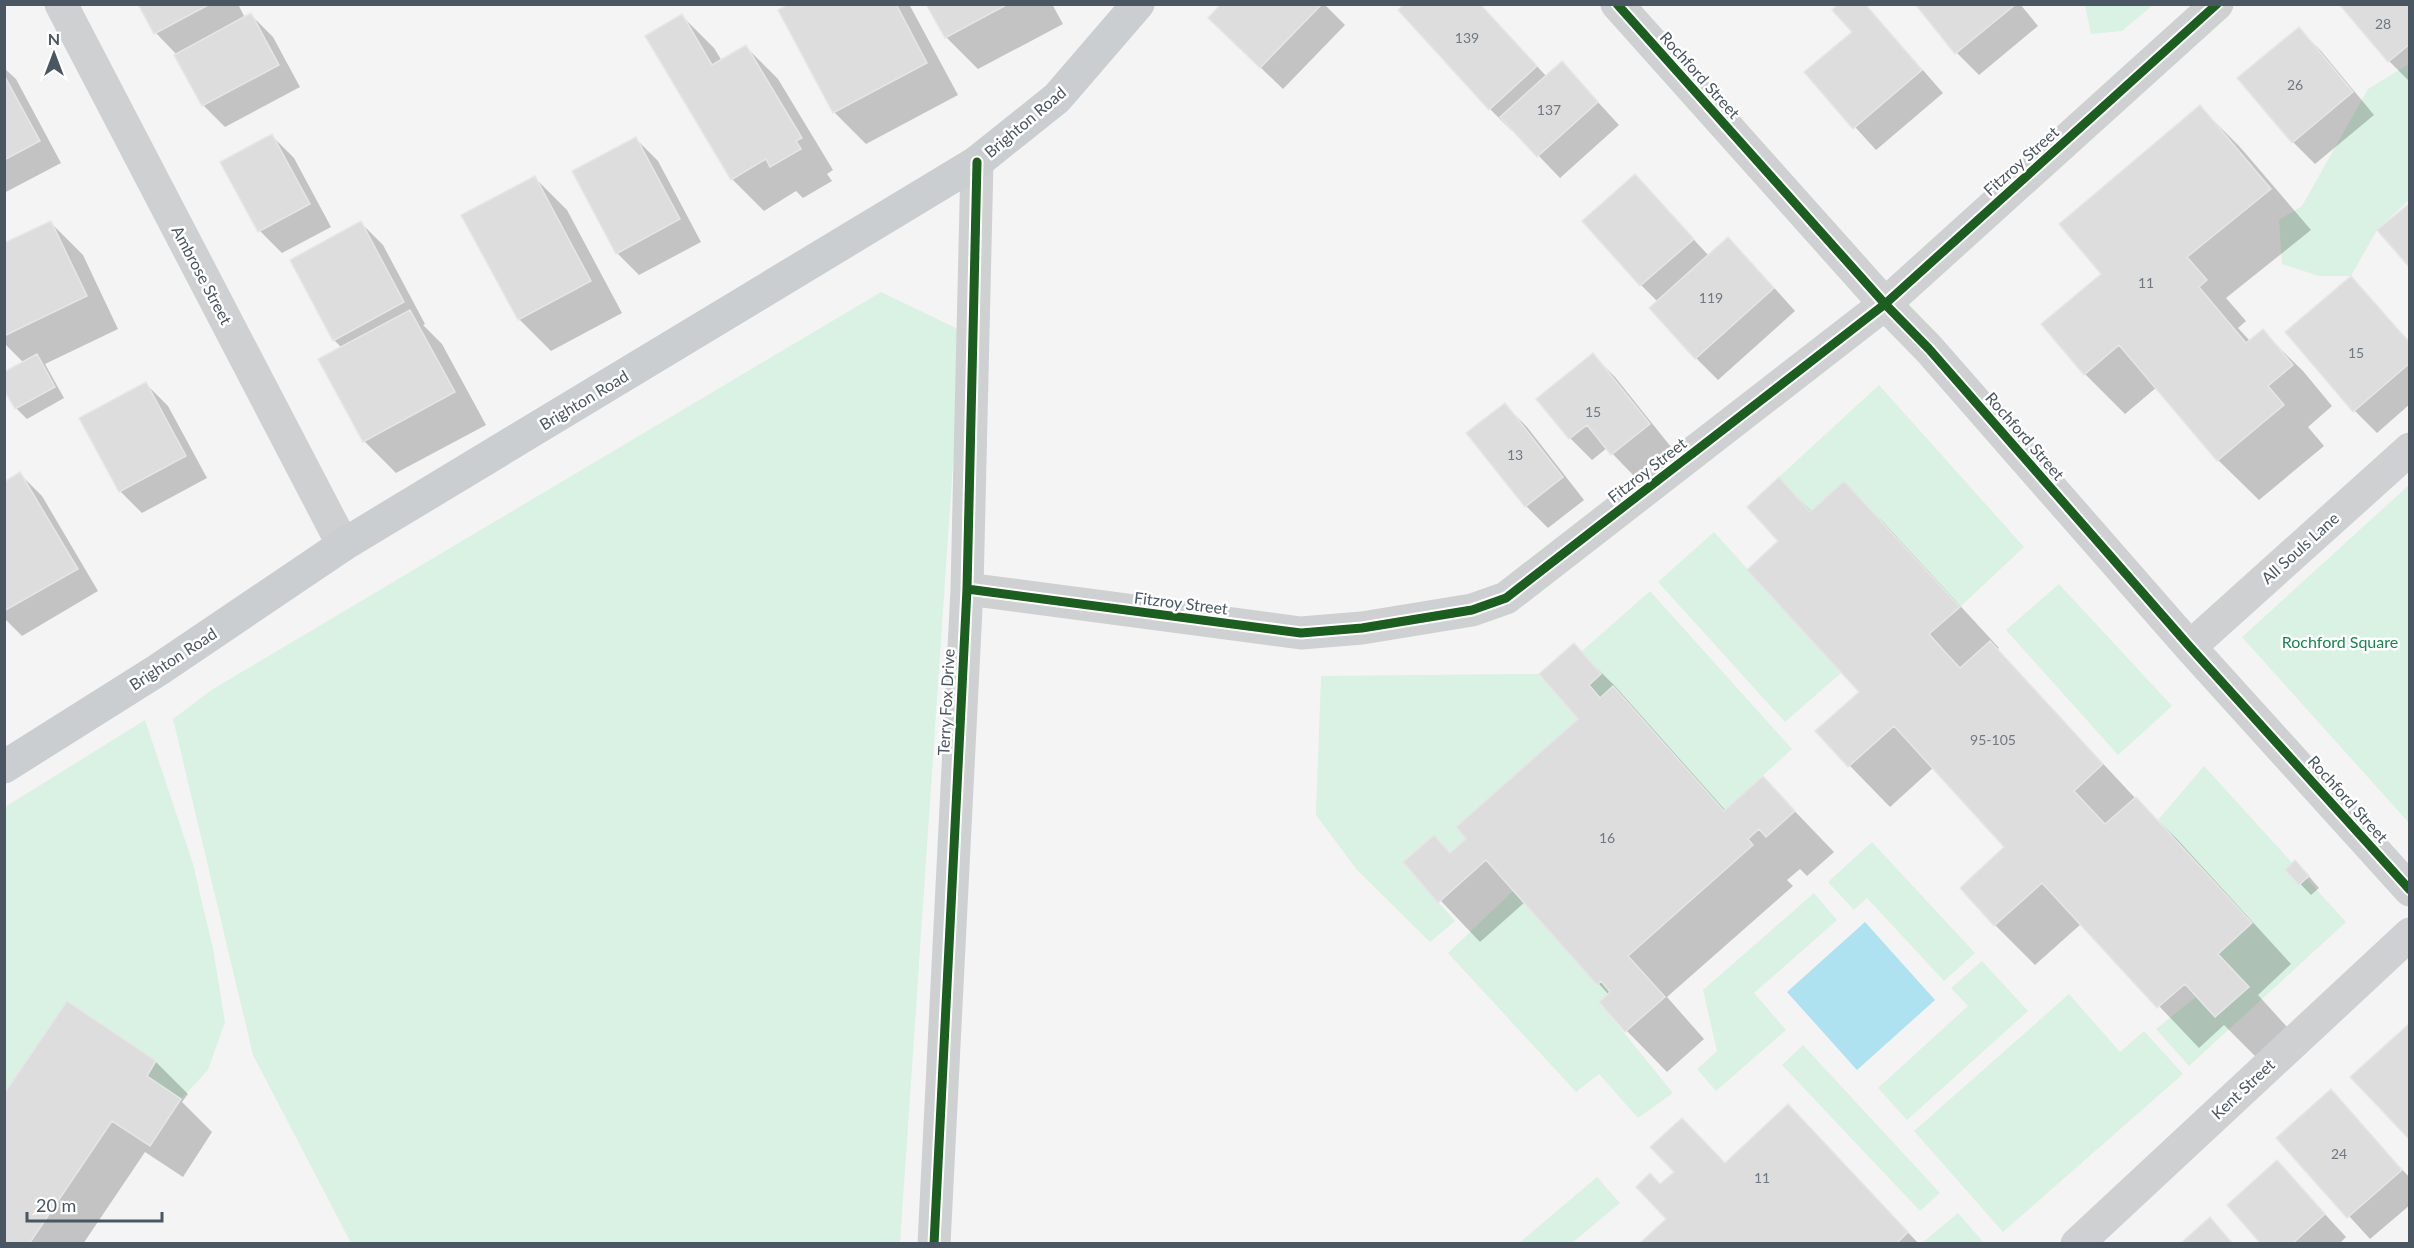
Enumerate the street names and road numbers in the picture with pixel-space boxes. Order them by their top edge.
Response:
street label: Rochford Street [1656,27,1744,122]
street label: Brighton Road [980,82,1069,161]
street label: Fitzroy Street [1979,122,2062,199]
street label: Ambrose Street [168,222,237,328]
street label: Brighton Road [536,366,632,434]
street label: Rochford Street [1982,388,2069,484]
street label: Fitzroy Street [1604,433,1690,506]
street label: All Souls Lane [2257,508,2342,587]
street label: Fitzroy Street [1133,587,1229,618]
street label: Brighton Road [126,623,220,694]
street label: Terry Fox Drive [933,648,958,756]
street label: Rochford Street [2304,751,2392,846]
street label: Kent Street [2207,1054,2278,1123]

